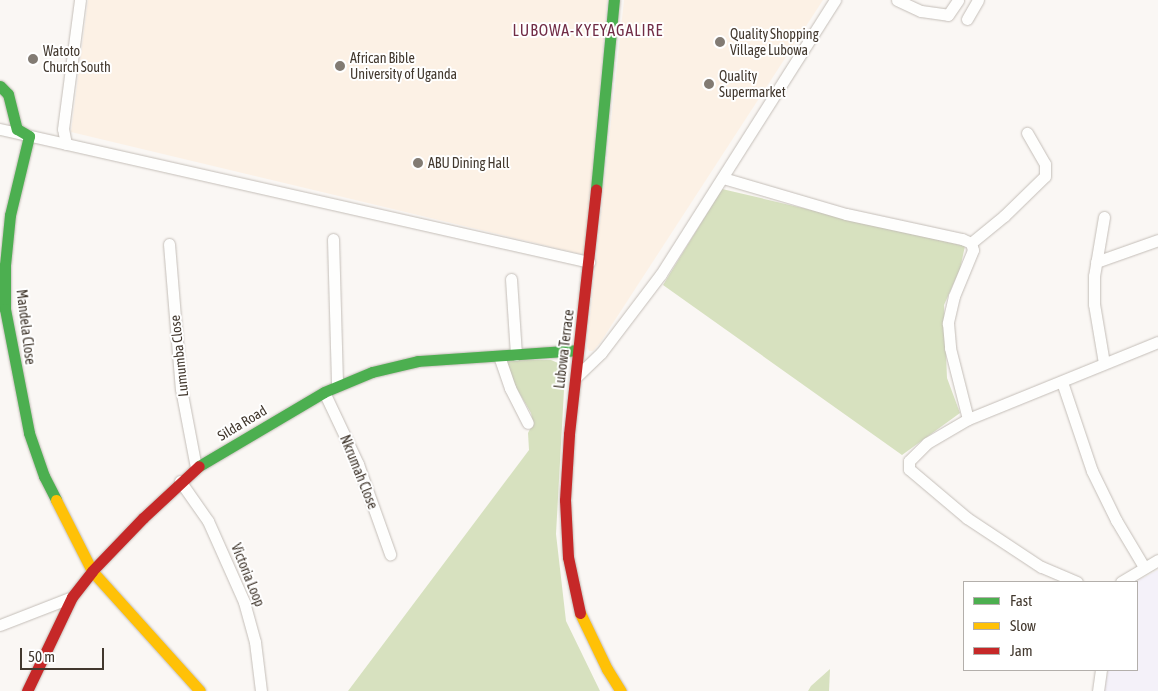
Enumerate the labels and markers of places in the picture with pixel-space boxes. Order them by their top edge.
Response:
place label: Quality Shopping Village Lubowa [730,26,819,58]
marker: Quality Shopping Village Lubowa [714,36,726,48]
place label: Watoto Church South [43,43,111,75]
place label: African Bible University of Uganda [350,50,457,82]
marker: Watoto Church South [27,53,39,65]
marker: African Bible University of Uganda [334,60,346,72]
place label: Quality Supermarket [719,68,786,100]
marker: Quality Supermarket [703,78,715,90]
place label: ABU Dining Hall [428,155,510,171]
marker: ABU Dining Hall [412,157,424,169]

